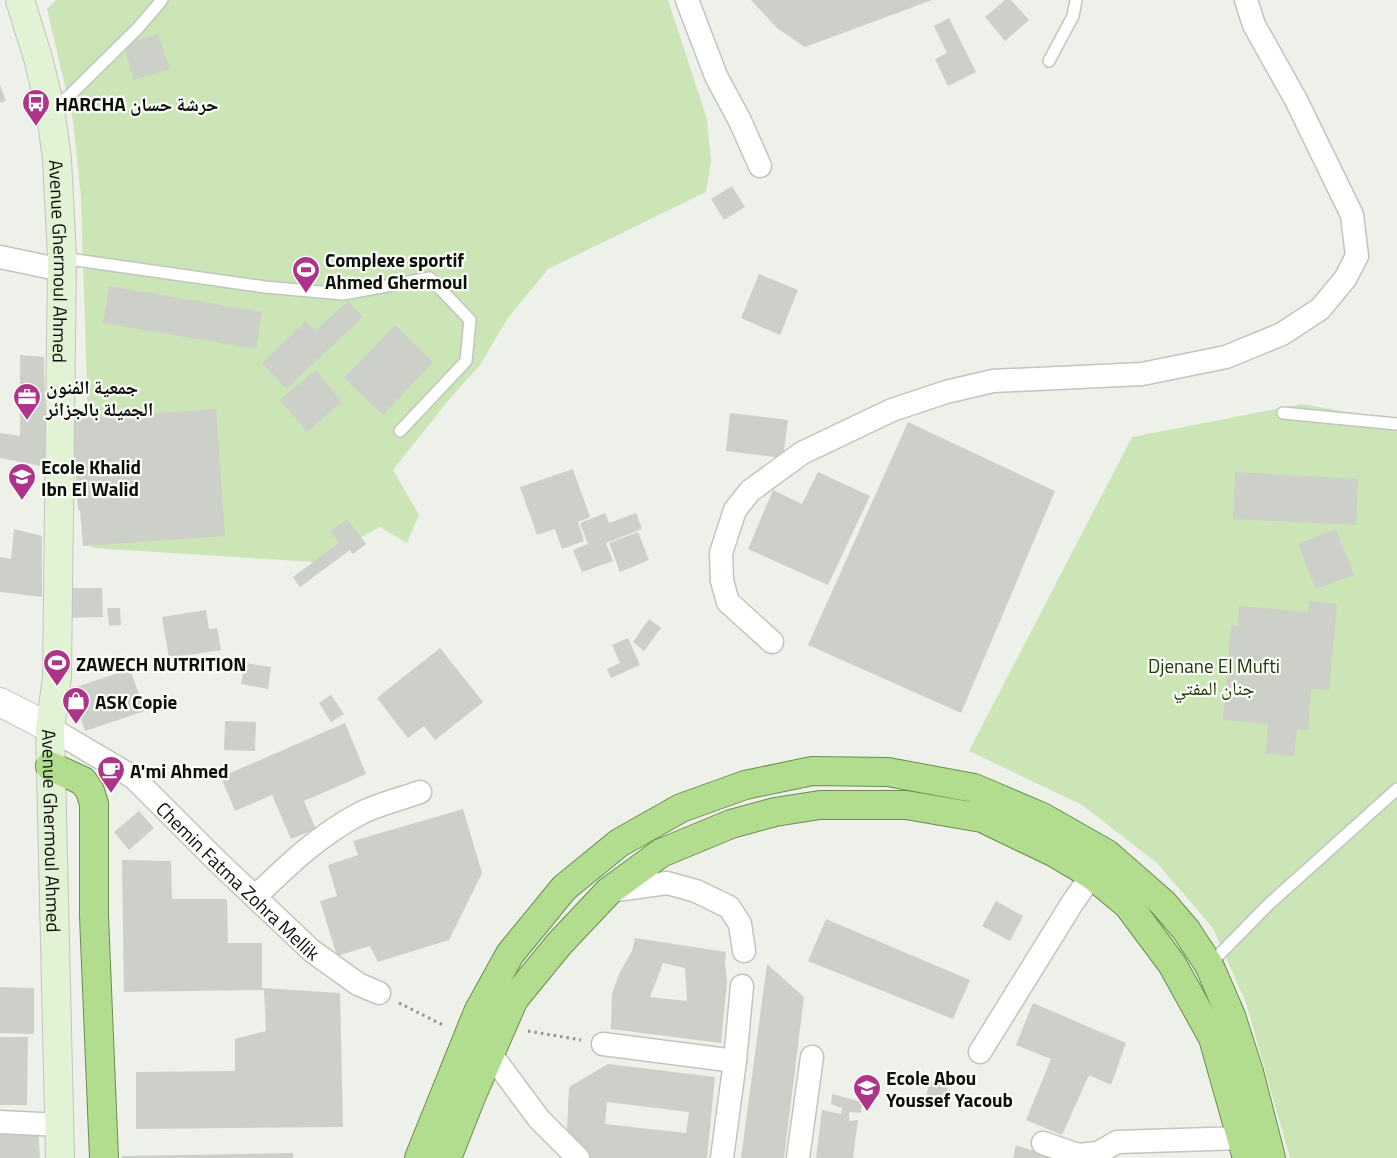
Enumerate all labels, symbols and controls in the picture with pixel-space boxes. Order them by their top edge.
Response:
bus stop icon: HARCHA حرشة حسان [21,88,51,127]
place label: HARCHA حرشة حسان [55,89,219,118]
street label: Avenue Ghermoul Ahmed [43,159,77,363]
place label: Complexe sportif Ahmed Ghermoul [325,245,468,296]
sports icon: Complexe sportif Ahmed Ghermoul [291,255,321,294]
place label: جمعية الفنون الجميلة بالجزائر [45,372,153,423]
office icon: جمعية الفنون الجميلة بالجزائر [12,382,42,421]
place label: Ecole Khalid Ibn El Walid [41,452,141,503]
school or university icon: Ecole Khalid Ibn El Walid [7,462,37,501]
sports icon: ZAWECH NUTRITION [42,648,72,687]
place label: ZAWECH NUTRITION [76,649,246,678]
park label: Djenane El Mufti جنان المفتي [1148,651,1280,703]
shop icon: ASK Copie [61,686,91,725]
place label: ASK Copie [95,687,178,716]
street label: Avenue Ghermoul Ahmed [36,729,69,933]
cafe icon: A'mi Ahmed [96,755,126,794]
place label: A'mi Ahmed [130,756,228,785]
street label: Chemin Fatma Zohra Mellik [150,794,326,967]
place label: Ecole Abou Youssef Yacoub [886,1063,1013,1114]
school or university icon: Ecole Abou Youssef Yacoub [852,1073,882,1112]

